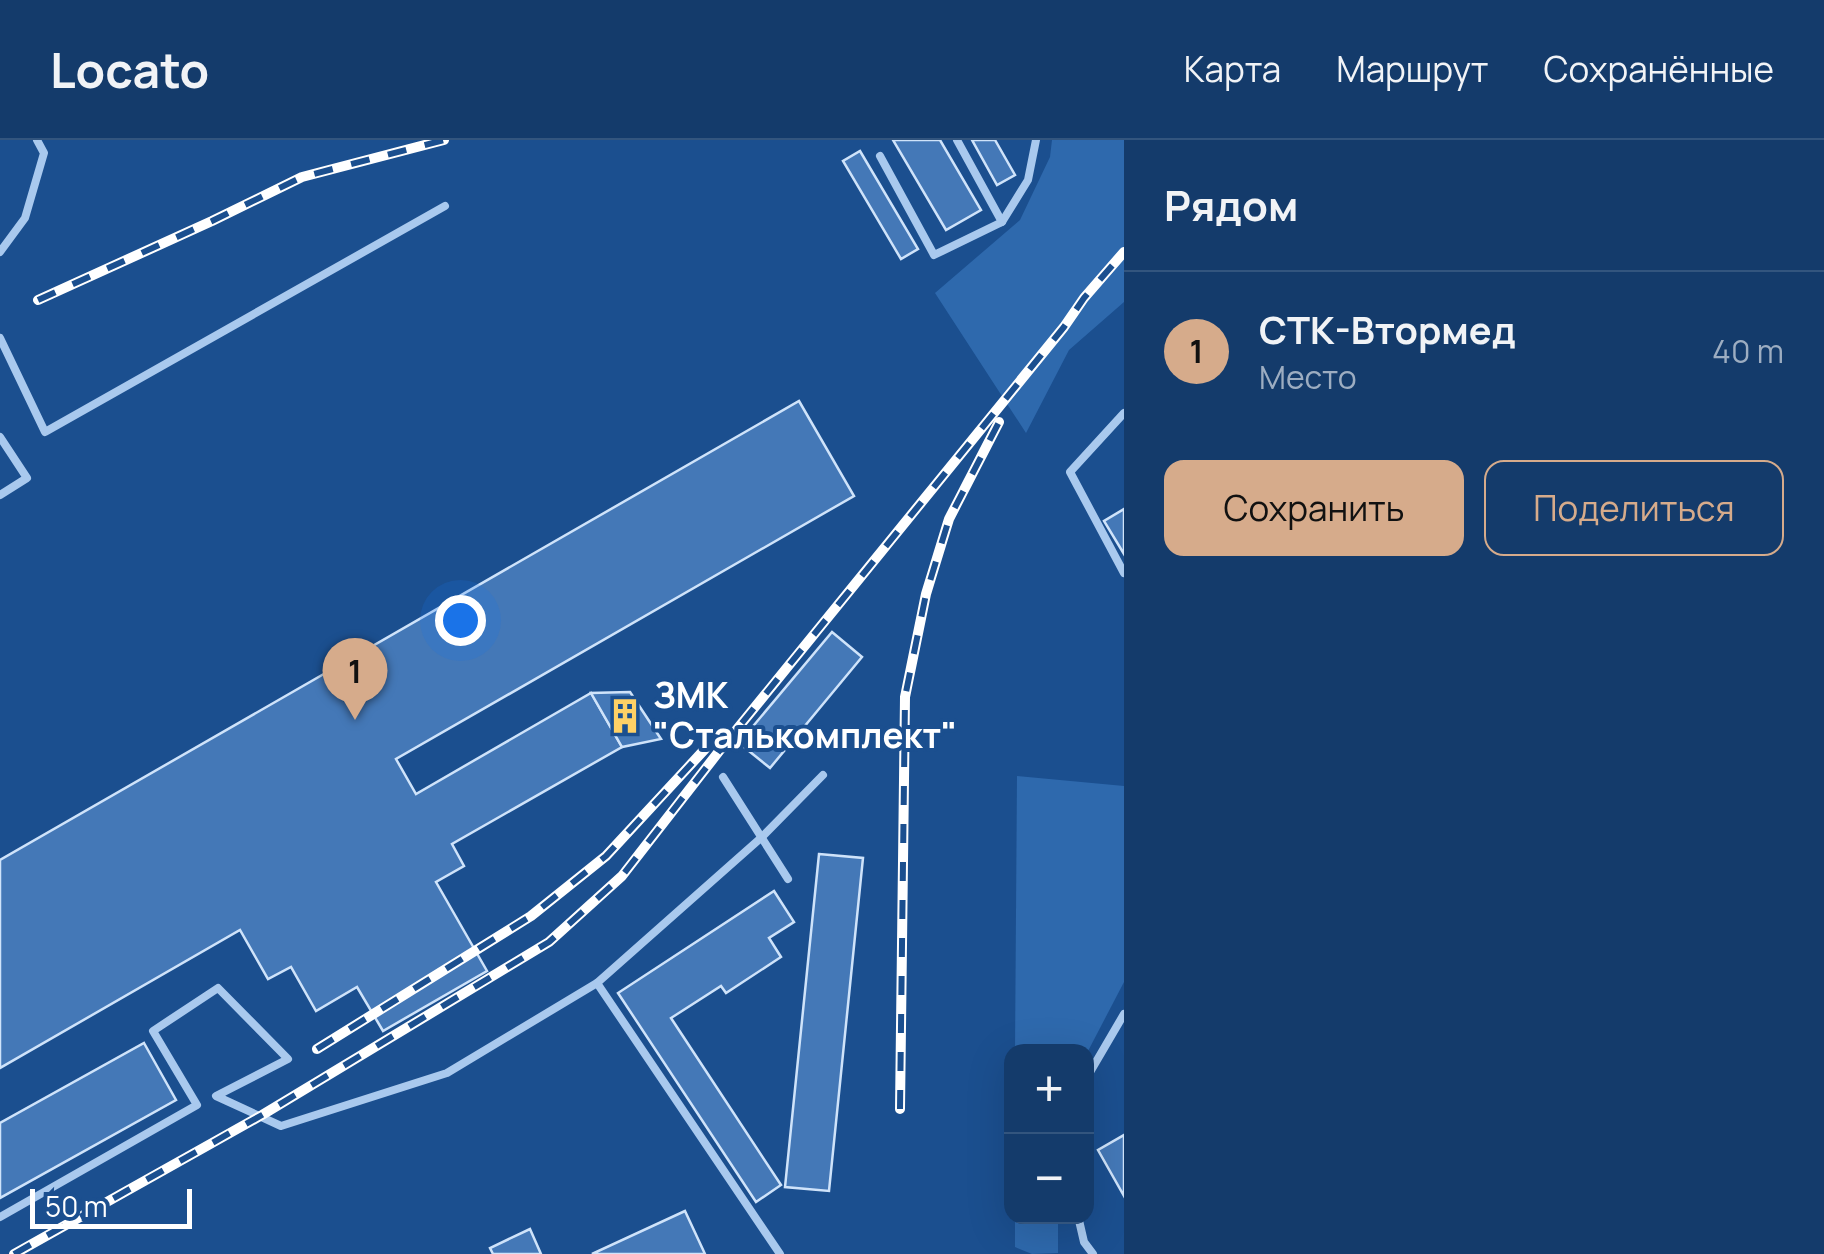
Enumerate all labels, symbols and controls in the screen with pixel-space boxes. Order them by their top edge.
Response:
text: Locato [50,37,209,102]
text: Карта [1184,45,1281,93]
text: Маршрут [1336,45,1489,93]
text: Сохранённые [1544,45,1774,93]
text: Рядом [1164,176,1298,234]
text: СТК-Втормед [1259,303,1516,355]
text: 1 [1189,329,1204,373]
text: 40 m [1712,329,1784,373]
text: Место [1259,355,1357,399]
button: Сохранить [1164,460,1464,556]
button: Поделиться [1484,460,1784,556]
your location [435,595,486,646]
pin: 1 [322,638,388,720]
place label: ЗМК "Сталькомплект" [653,671,957,759]
building icon: ЗМК "Сталькомплект" [606,697,644,735]
map controls [1004,1044,1094,1224]
button: + [1004,1044,1094,1134]
button: − [1004,1134,1094,1224]
scale bar [30,1184,192,1228]
text: 50 m [45,1187,108,1225]

